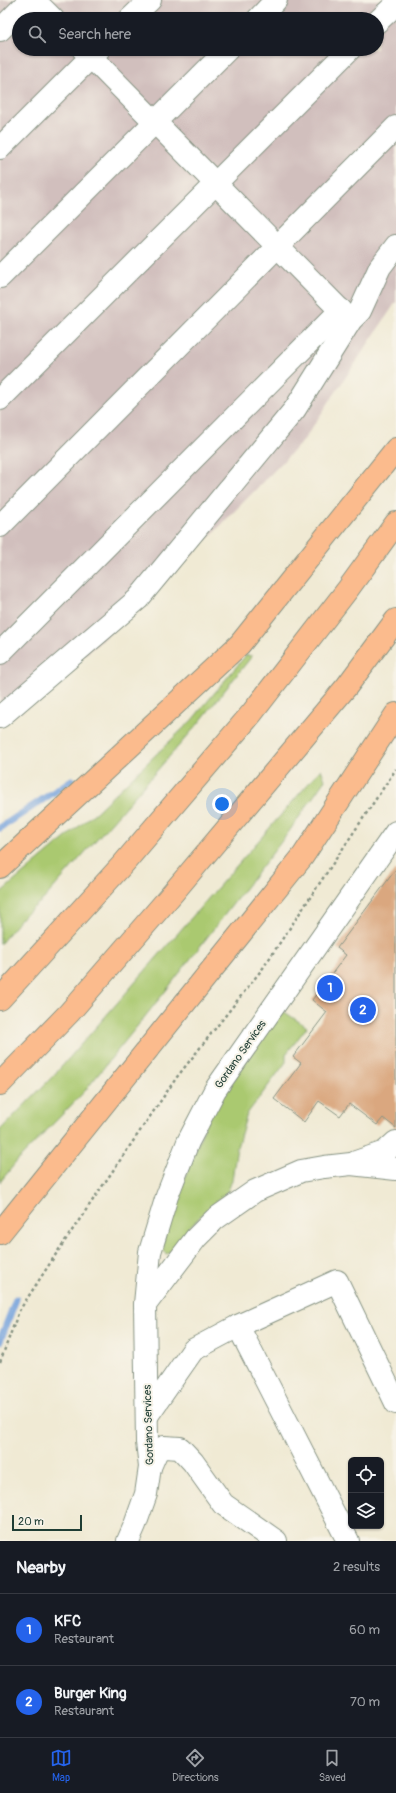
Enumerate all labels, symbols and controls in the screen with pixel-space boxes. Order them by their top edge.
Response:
search box [12,12,384,56]
icon: search [26,23,48,45]
text: Search here [58,25,131,44]
your location [212,794,232,814]
pin: 1 [317,973,343,1003]
pin: 2 [350,995,376,1025]
street label: Gordano Services [212,1018,269,1091]
street label: Gordano Services [141,1384,156,1465]
map controls [348,1457,384,1529]
button: locate [348,1457,384,1493]
button: layers [348,1493,384,1529]
scale bar [12,1513,82,1532]
text: 20 m [18,1515,44,1528]
text: Nearby [16,1557,65,1578]
text: 2 results [333,1559,380,1575]
text: KFC [54,1612,81,1631]
text: 1 [26,1622,32,1638]
text: 60 m [349,1622,380,1638]
text: Restaurant [54,1631,114,1647]
text: Burger King [54,1684,127,1703]
text: 2 [25,1694,33,1710]
text: 70 m [350,1694,380,1710]
text: Restaurant [54,1703,114,1719]
tab: Map [50,1747,72,1784]
tab: Directions [172,1747,219,1784]
tab: Saved [319,1747,346,1784]

